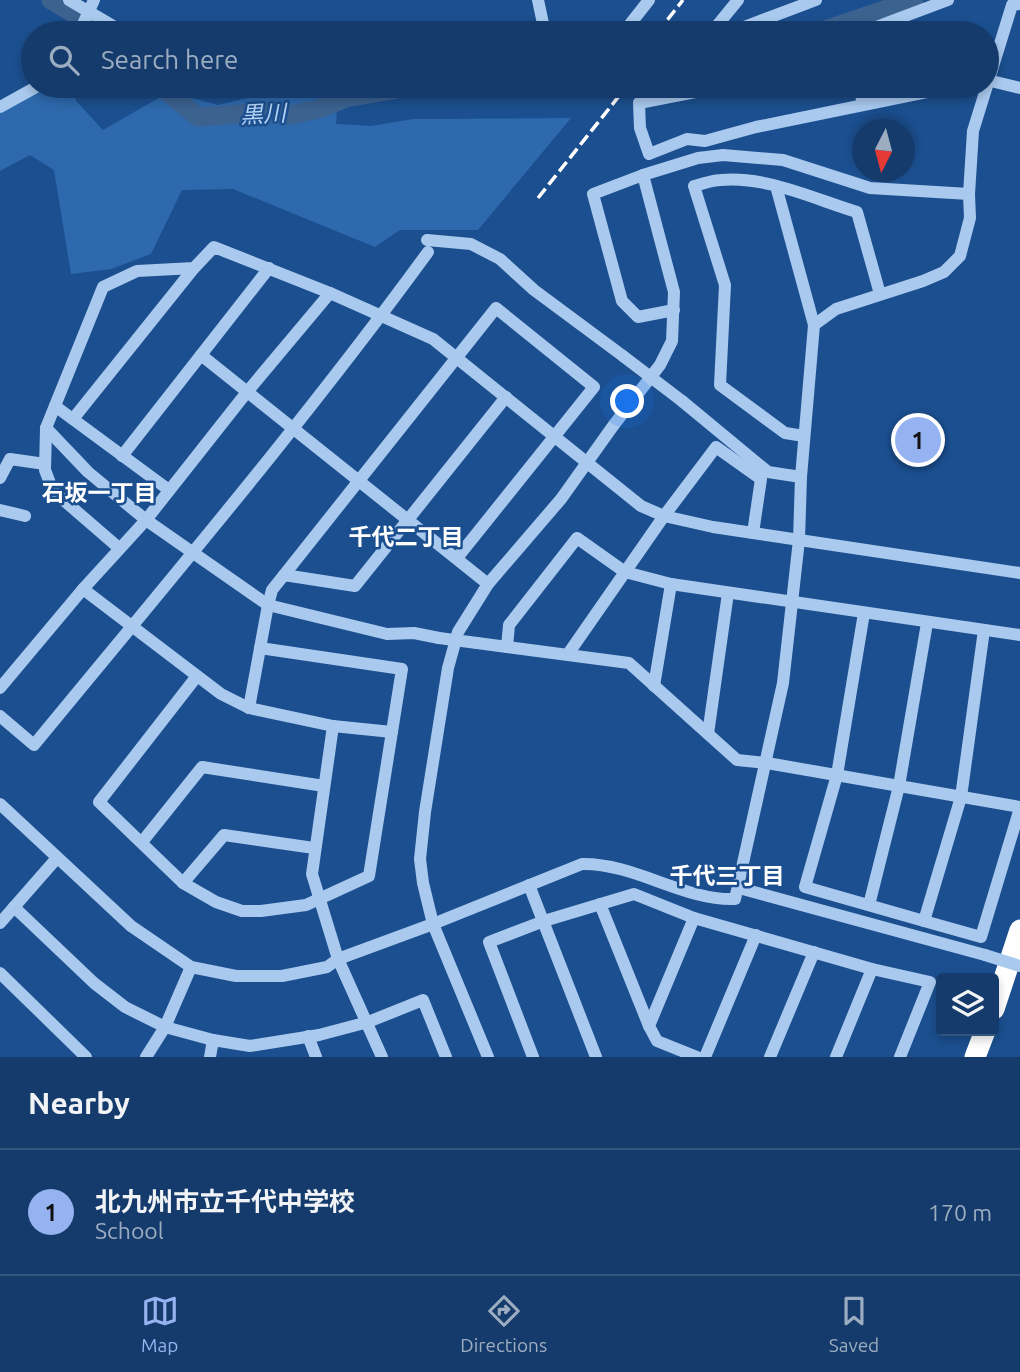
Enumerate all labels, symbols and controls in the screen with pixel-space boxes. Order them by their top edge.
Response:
search box [21,21,999,98]
icon: search [45,41,83,79]
text: Search here [101,45,238,74]
water label: 黒川 [239,100,290,127]
north arrow [852,119,915,182]
your location [610,384,644,418]
pin: 1 [895,414,941,466]
district label: 石坂一丁目 [42,480,157,505]
district label: 千代二丁目 [349,524,464,549]
district label: 千代三丁目 [670,863,785,888]
map controls [936,973,999,1036]
button: layers [936,973,999,1036]
text: Nearby [28,1086,130,1120]
text: 北九州市立千代中学校 [95,1187,355,1216]
text: 1 [45,1200,57,1225]
text: 170 m [928,1200,992,1225]
text: School [95,1218,164,1243]
tab: Map [141,1292,179,1356]
tab: Directions [460,1292,547,1356]
tab: Saved [829,1292,879,1356]

